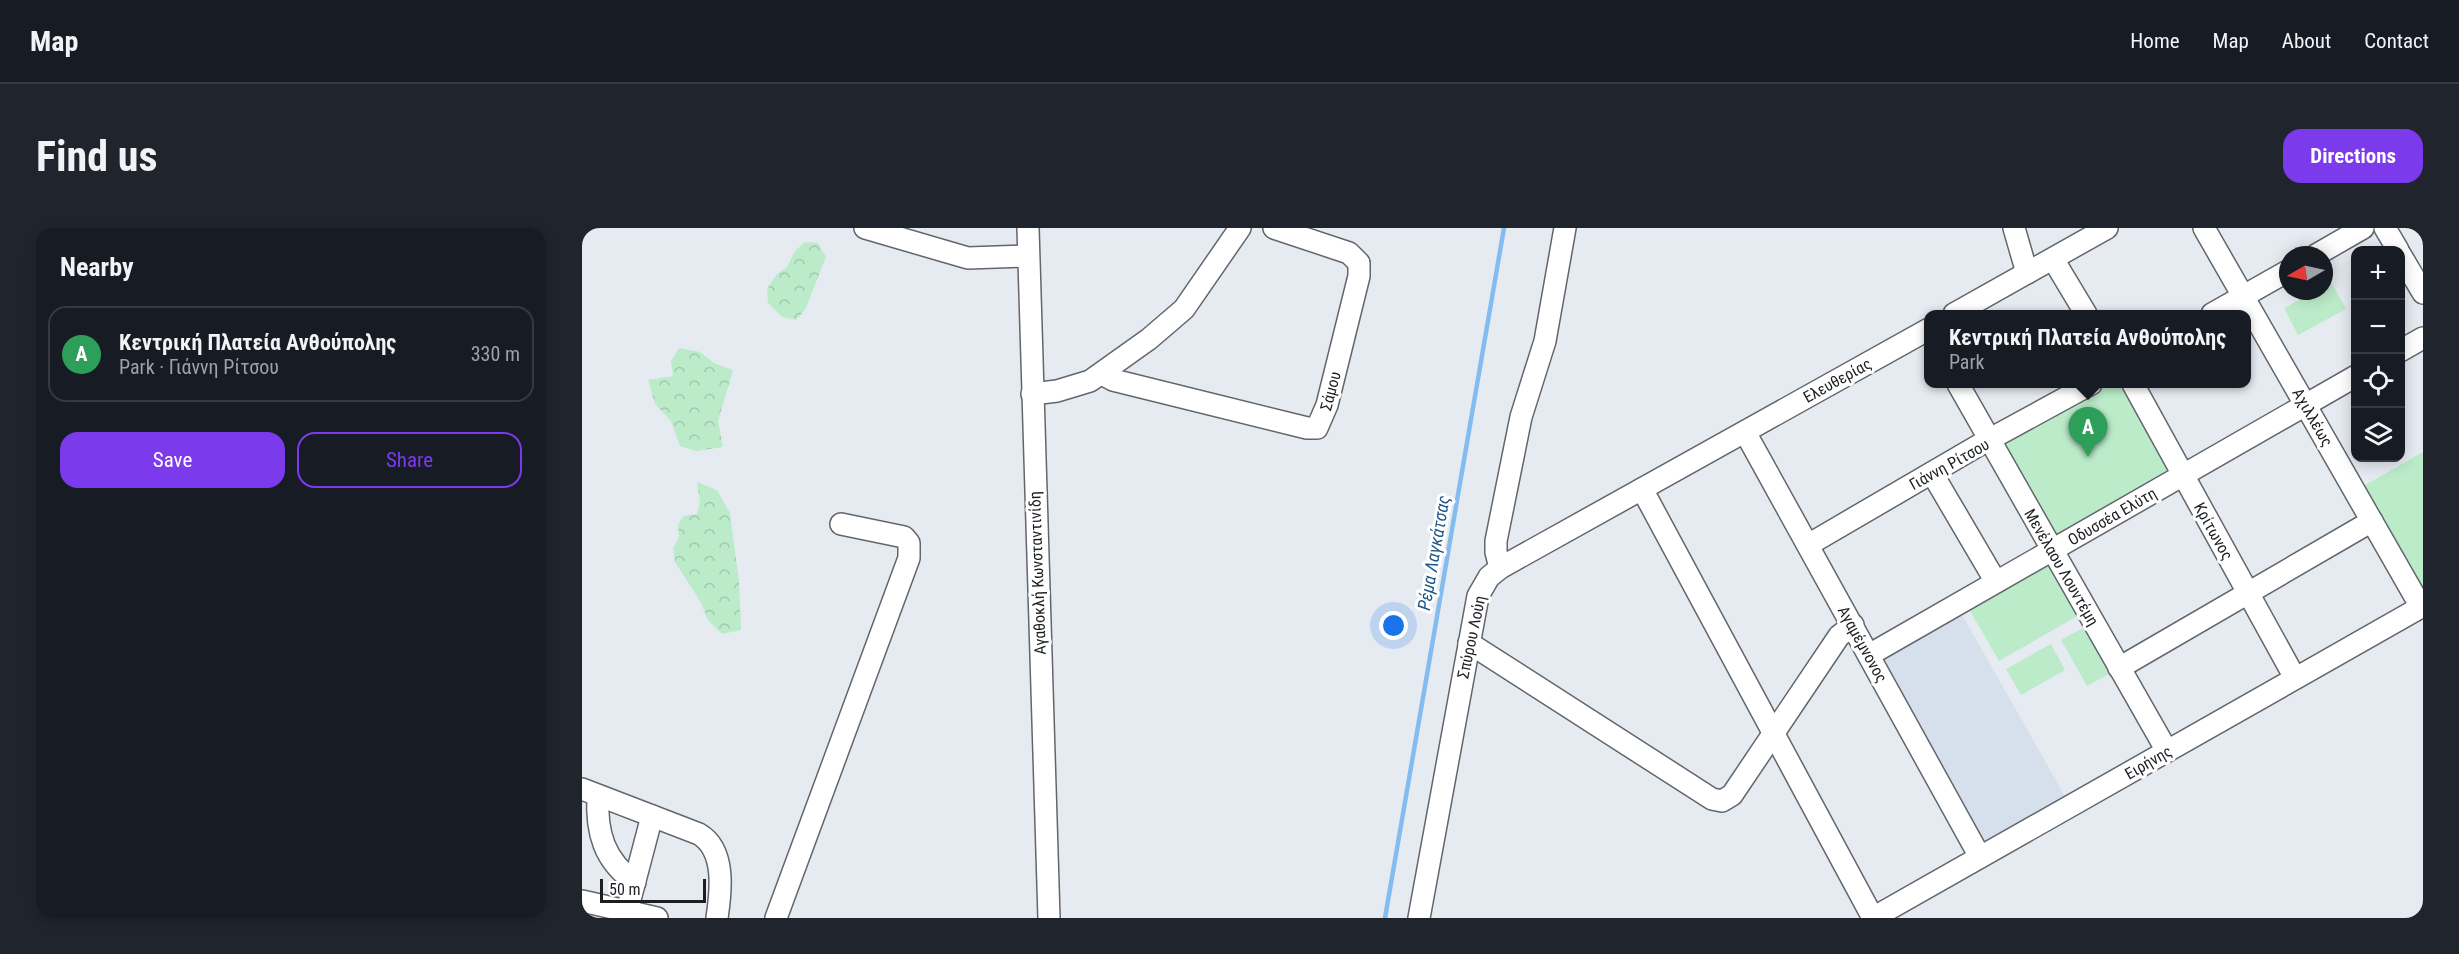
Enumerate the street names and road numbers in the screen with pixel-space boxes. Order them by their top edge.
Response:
street label: Ελευθερίας [1800,354,1875,407]
street label: Σάμου [1316,370,1345,413]
street label: Αχιλλέως [2288,385,2337,450]
street label: Γιάννη Ρίτσου [1906,435,1992,494]
street label: Οδυσσέα Ελύτη [2065,483,2160,549]
street label: Αγαθοκλή Κωνσταντινίδη [1025,491,1050,655]
street label: Κρίτωνος [2190,499,2237,563]
street label: Μενέλαου Λουντέμη [2020,505,2103,629]
street label: Σπύρου Λούη [1453,594,1490,680]
street label: Αγαμέμνονoς [1834,603,1891,686]
street label: Ειρήνης [2121,741,2175,783]

